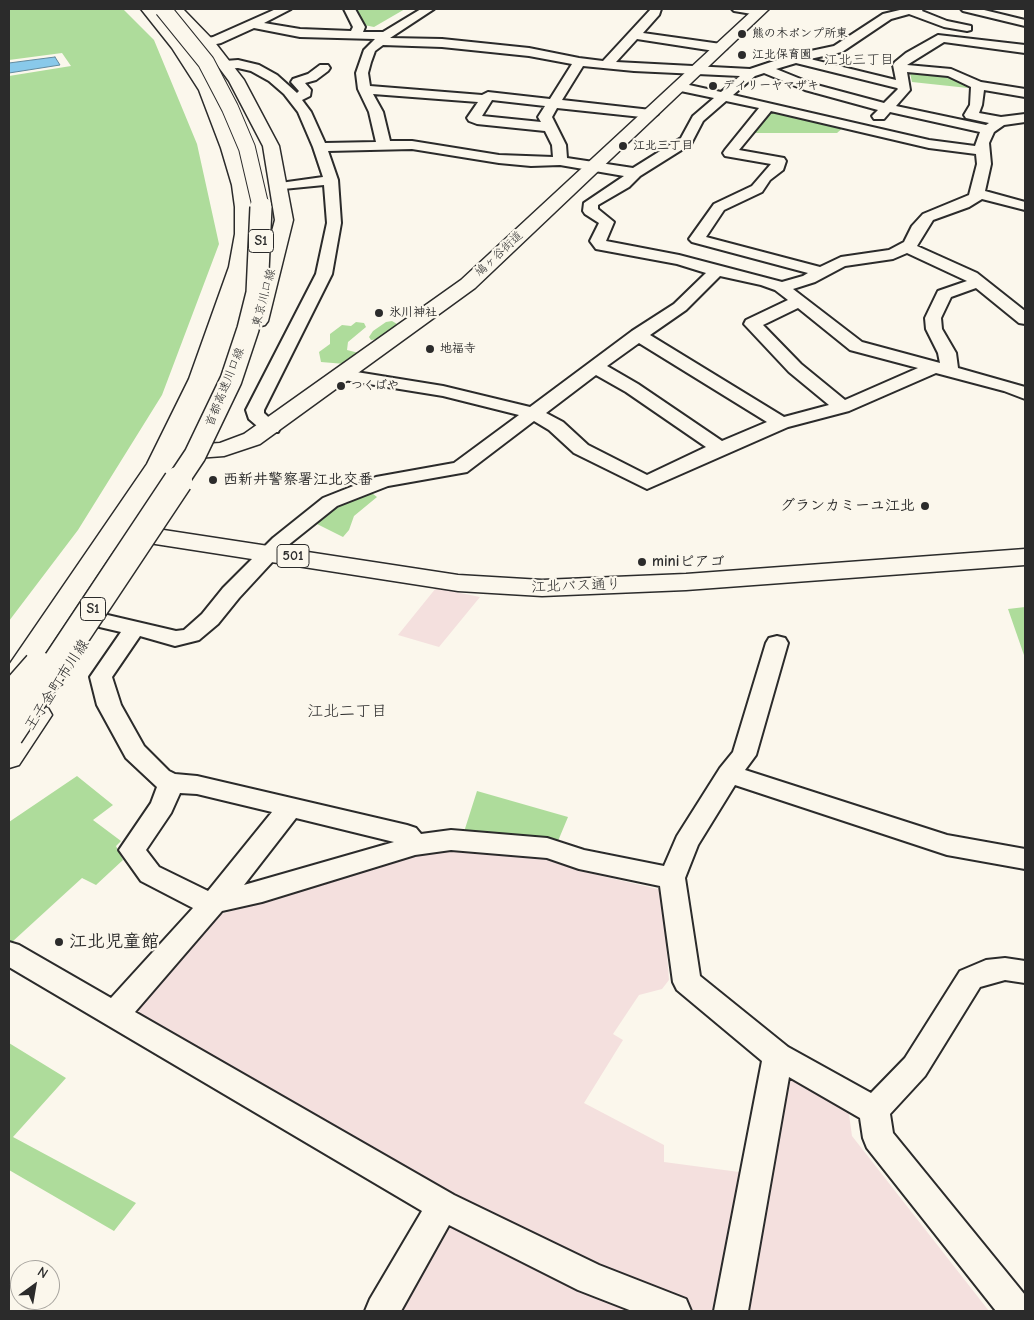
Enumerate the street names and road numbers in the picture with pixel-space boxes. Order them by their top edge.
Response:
street label: 鳩ヶ谷街道 [472,228,526,280]
road number: S1 [248,230,274,252]
street label: 東京川口線 [249,267,279,329]
street label: 首都高速川口線 [203,345,247,429]
road number: 501 [277,544,309,568]
street label: 江北バス通り [531,575,621,597]
road number: S1 [80,598,106,620]
street label: 王子金町市川線 [21,636,93,734]

